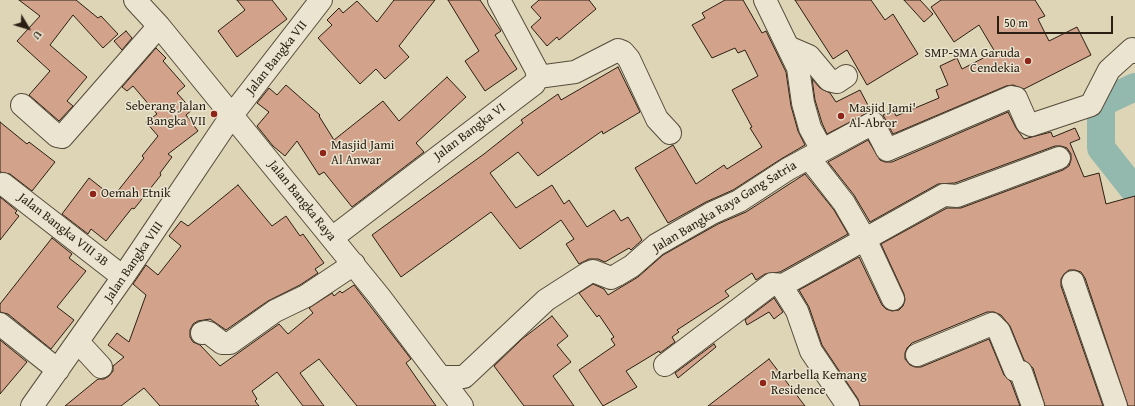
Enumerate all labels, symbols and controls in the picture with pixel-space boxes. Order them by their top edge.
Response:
north arrow [8,8,48,48]
scale bar [999,8,1115,34]
text: 50 m [1004,14,1028,31]
street label: Jalan Bangka VII [243,18,311,98]
text: U [29,28,46,43]
place label: SMP-SMA Garuda Cendekia [925,46,1020,77]
marker: SMP-SMA Garuda Cendekia [1023,56,1033,66]
place label: Seberang Jalan Bangka VII [125,99,206,130]
street label: Jalan Bangka VI [431,100,509,164]
place label: Masjid Jami' Al-Abror [849,101,916,132]
marker: Seberang Jalan Bangka VII [209,109,219,119]
marker: Masjid Jami' Al-Abror [836,111,846,121]
place label: Masjid Jami Al Anwar [331,138,394,169]
marker: Masjid Jami Al Anwar [318,148,328,158]
street label: Jalan Bangka Raya [265,158,339,244]
street label: Jalan Bangka Raya Gang Satria [650,158,800,256]
place label: Oemah Etnik [101,186,171,202]
marker: Oemah Etnik [88,189,98,199]
street label: Jalan Bangka VIII 3B [15,190,111,270]
street label: Jalan Bangka VIII [101,219,167,305]
place label: Marbella Kemang Residence [771,368,867,399]
marker: Marbella Kemang Residence [758,378,768,388]

